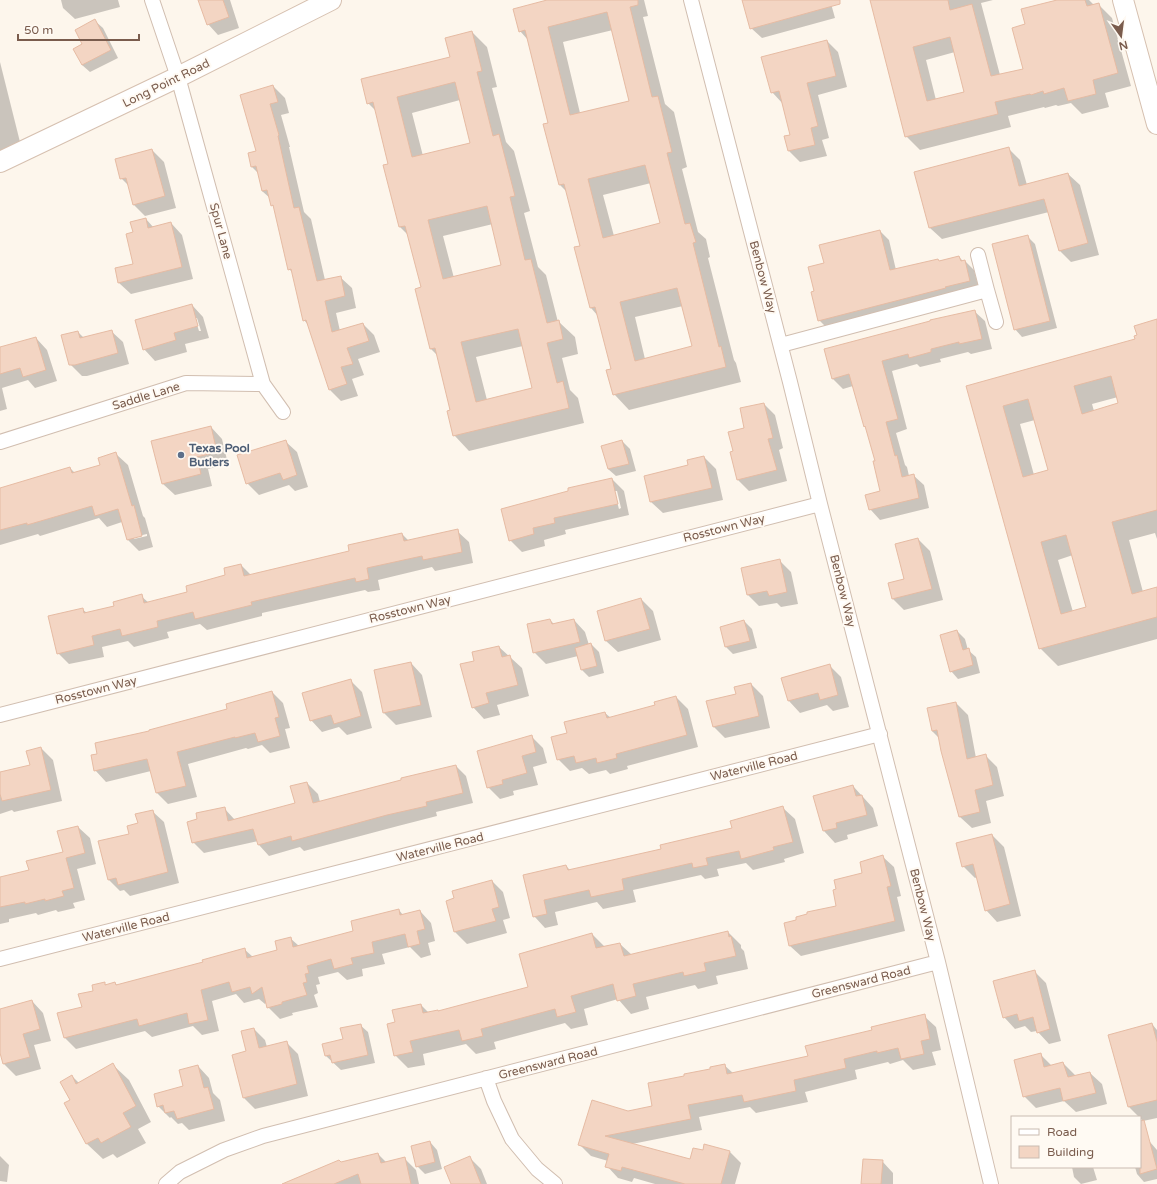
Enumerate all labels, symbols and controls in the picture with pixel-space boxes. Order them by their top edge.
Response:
scale bar [18,16,139,42]
north arrow [1101,16,1141,56]
text: 50 m [24,23,53,37]
text: N [1117,38,1129,53]
street label: Long Point Road [120,56,212,110]
street label: Spur Lane [207,201,235,261]
street label: Benbow Way [747,239,780,315]
street label: Saddle Lane [111,379,182,413]
place label: Texas Pool Butlers [188,441,250,469]
marker: Texas Pool Butlers [176,450,186,460]
street label: Rosstown Way [682,511,767,545]
street label: Benbow Way [827,553,859,629]
street label: Rosstown Way [368,592,453,626]
street label: Rosstown Way [54,673,139,707]
street label: Waterville Road [709,748,799,784]
street label: Waterville Road [395,829,485,865]
street label: Benbow Way [907,867,939,943]
street label: Waterville Road [81,909,171,945]
street label: Greensward Road [810,963,912,1001]
street label: Greensward Road [497,1044,599,1082]
legend [1011,1116,1141,1168]
text: Road [1047,1125,1077,1139]
text: Building [1047,1145,1094,1159]

